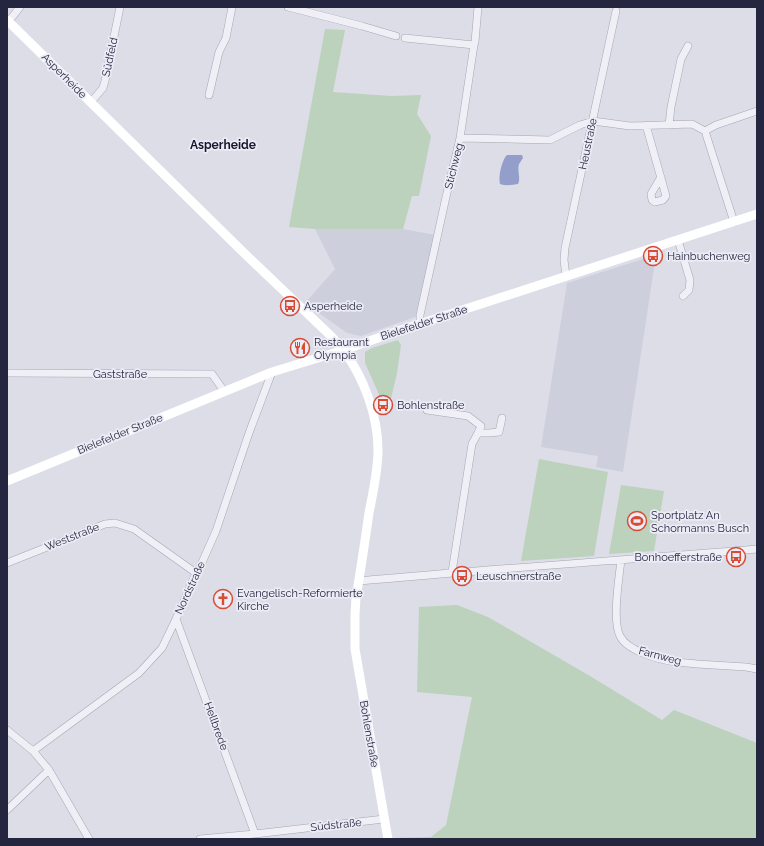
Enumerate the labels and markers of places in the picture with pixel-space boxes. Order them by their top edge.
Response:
bus stop icon: Hainbuchenweg [642,245,664,267]
place label: Hainbuchenweg [667,250,750,263]
bus stop icon: Asperheide [279,295,301,317]
place label: Asperheide [304,300,363,313]
place label: Restaurant Olympia [314,336,369,362]
restaurant icon: Restaurant Olympia [289,337,311,359]
bus stop icon: Bohlenstraße [372,394,394,416]
place label: Bohlenstraße [397,399,465,412]
place label: Sportplatz An Schormanns Busch [651,509,749,535]
sports icon: Sportplatz An Schormanns Busch [626,510,648,532]
bus stop icon: Bonhoefferstraße [725,546,747,568]
place label: Bonhoefferstraße [634,551,723,564]
bus stop icon: Leuschnerstraße [451,565,473,587]
place label: Leuschnerstraße [476,570,562,583]
place label: Evangelisch-Reformierte Kirche [237,587,363,613]
church icon: Evangelisch-Reformierte Kirche [212,588,234,610]

